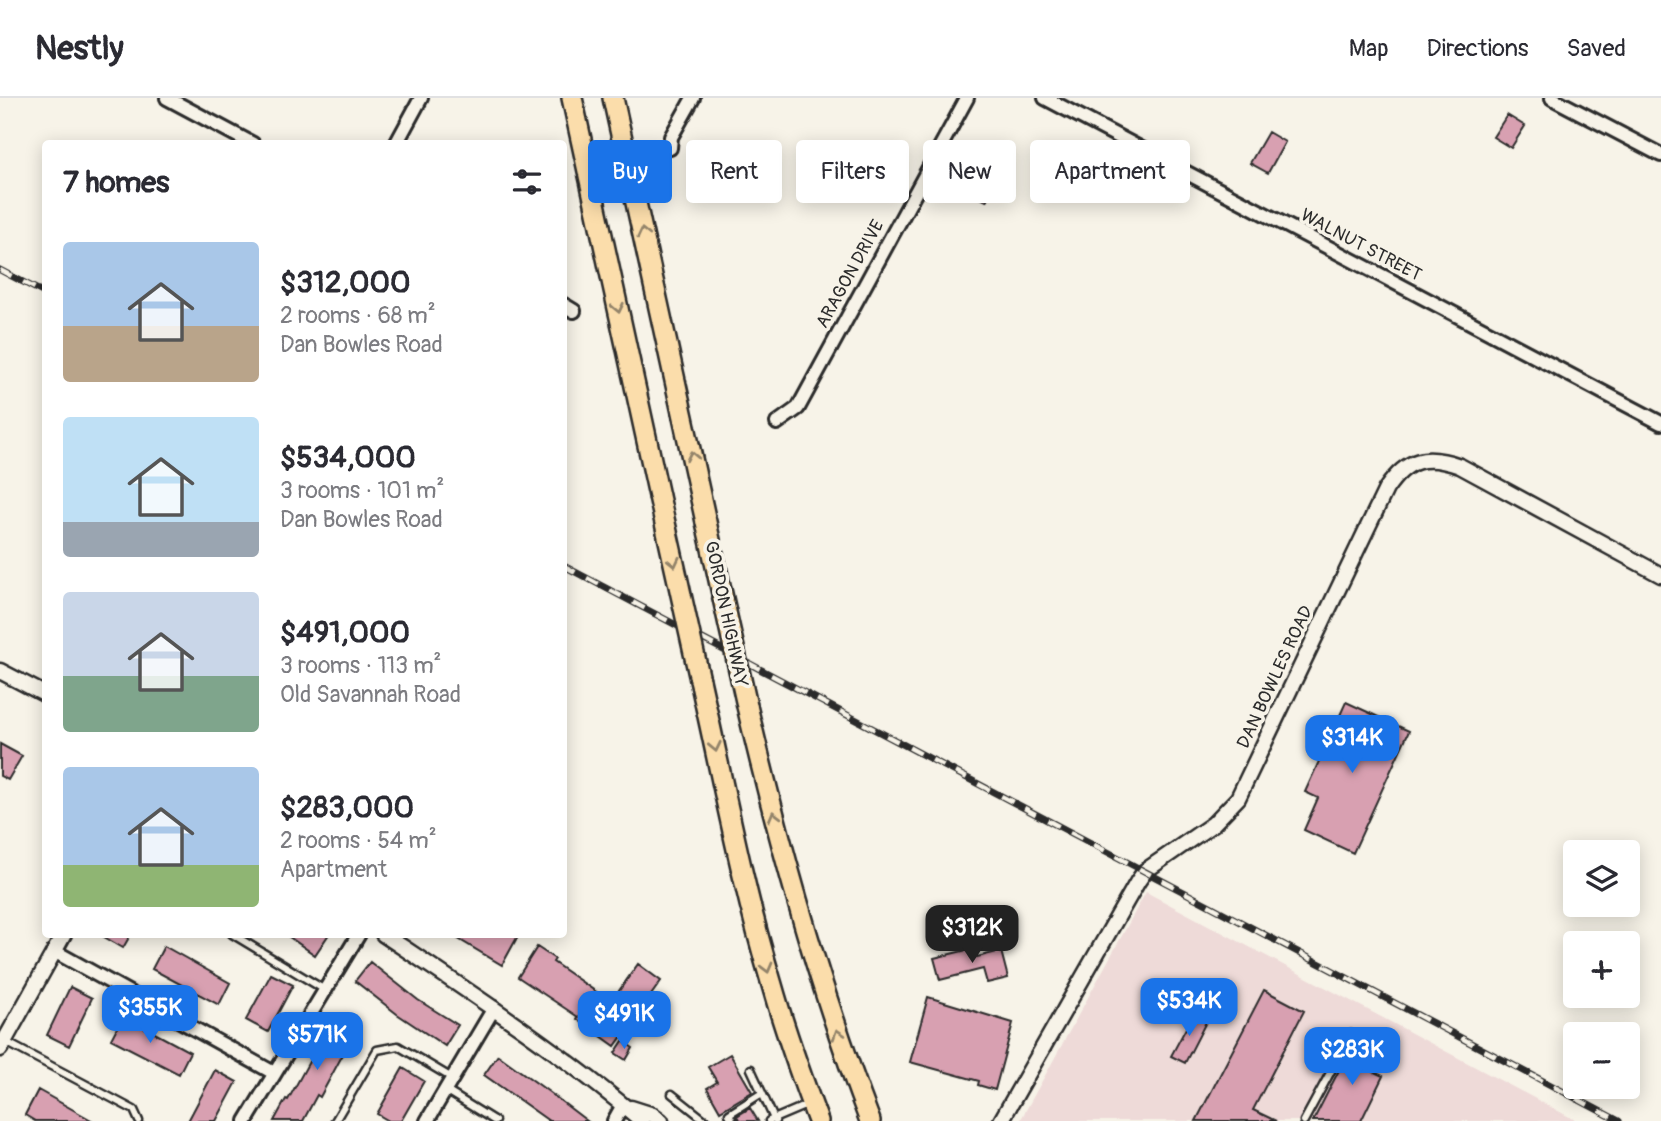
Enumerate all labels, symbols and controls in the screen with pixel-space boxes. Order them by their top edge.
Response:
text: Nestly [35,28,124,69]
text: Map [1349,34,1389,63]
text: Directions [1427,34,1528,63]
text: Saved [1566,34,1626,63]
chip: Buy [588,140,672,203]
chip: Rent [686,140,782,203]
chip: Filters [796,140,909,203]
chip: New [923,140,1016,203]
chip: Apartment [1030,140,1190,203]
icon: filters [508,163,546,201]
text: 7 homes [63,164,170,201]
street label: WALNUT STREET [1297,203,1425,287]
street label: ARAGON DRIVE [811,216,889,332]
one-way arrow [637,227,652,239]
text: $312,000 [280,264,411,301]
icon: home [119,270,203,354]
text: 2 rooms · 68 m² [280,301,436,330]
one-way arrow [610,302,625,314]
text: Dan Bowles Road [280,330,443,359]
text: $534,000 [280,439,416,476]
icon: home [119,445,203,529]
one-way arrow [685,450,700,462]
text: 3 rooms · 101 m² [280,476,444,505]
text: Dan Bowles Road [280,505,443,534]
street label: GORDON HIGHWAY [699,539,753,690]
one-way arrow [666,556,680,568]
street label: DAN BOWLES ROAD [1232,602,1318,752]
text: $491,000 [280,614,410,651]
icon: home [119,620,203,704]
text: 3 rooms · 113 m² [280,651,441,680]
text: Old Savannah Road [280,680,461,709]
pin: $314K [1303,716,1401,775]
text: $314K [1321,723,1383,752]
one-way arrow [707,741,721,753]
text: $283,000 [280,789,414,826]
icon: home [119,795,203,879]
one-way arrow [767,810,782,822]
text: 2 rooms · 54 m² [280,826,437,855]
map controls [1563,840,1640,1099]
button: layers [1563,840,1640,917]
text: Apartment [280,855,387,884]
pin: $312K [923,906,1021,965]
text: $312K [941,913,1003,942]
button: + [1563,931,1640,1008]
one-way arrow [759,962,773,974]
pin: $534K [1140,978,1238,1038]
pin: $355K [101,986,199,1045]
text: $534K [1157,986,1221,1015]
pin: $491K [575,992,673,1051]
text: $355K [118,993,182,1022]
text: $491K [594,999,654,1028]
pin: $571K [268,1012,366,1072]
text: $571K [287,1020,347,1049]
button: − [1563,1022,1640,1099]
one-way arrow [831,1028,846,1040]
pin: $283K [1303,1028,1401,1087]
text: $283K [1320,1035,1384,1064]

